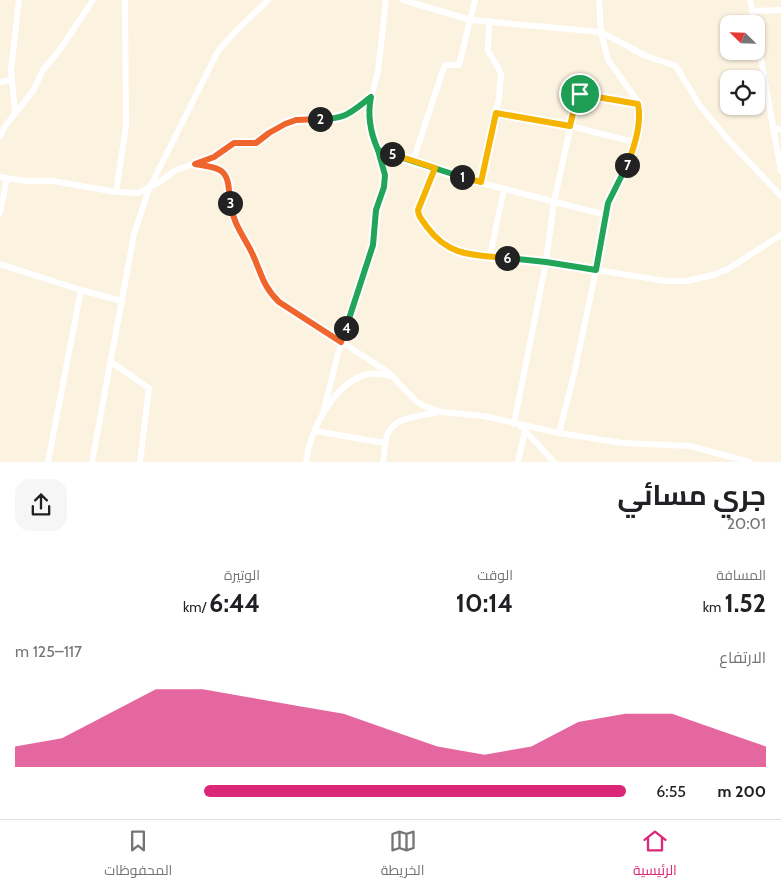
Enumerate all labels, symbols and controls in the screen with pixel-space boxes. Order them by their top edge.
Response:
north arrow [720,15,765,60]
map controls [720,15,765,115]
button: locate [720,70,765,115]
pin [559,73,601,115]
icon: arrive [566,80,594,108]
pin: 2 [308,106,332,132]
text: 2 [317,110,324,128]
pin: 5 [380,142,404,166]
text: 5 [389,145,396,163]
pin: 7 [614,152,640,178]
text: 7 [624,156,631,174]
pin: 1 [450,164,474,190]
text: 1 [460,168,465,186]
pin: 3 [218,190,242,216]
text: 3 [227,194,234,212]
pin: 6 [494,246,520,270]
text: 6 [504,249,511,267]
pin: 4 [334,316,358,340]
text: 4 [342,319,351,337]
text: جري مسائي [618,478,766,512]
button: share [15,479,67,531]
text: 20:01 [727,514,766,533]
text: الوتيرة [224,566,260,584]
text: الوقت [477,566,513,584]
text: المسافة [716,566,766,584]
text: 6:44 [209,588,260,618]
text: 10:14 [456,588,513,618]
text: 1.52 [725,588,766,618]
text: /km [183,598,209,616]
text: km [703,598,725,616]
text: 117–125 m [15,642,82,661]
text: الارتفاع [719,648,766,667]
text: 6:55 [656,782,686,801]
text: 200 m [717,782,766,801]
tab: المحفوظات [104,827,172,883]
tab: الخريطة [381,827,424,883]
tab: الرئيسية [633,827,677,883]

